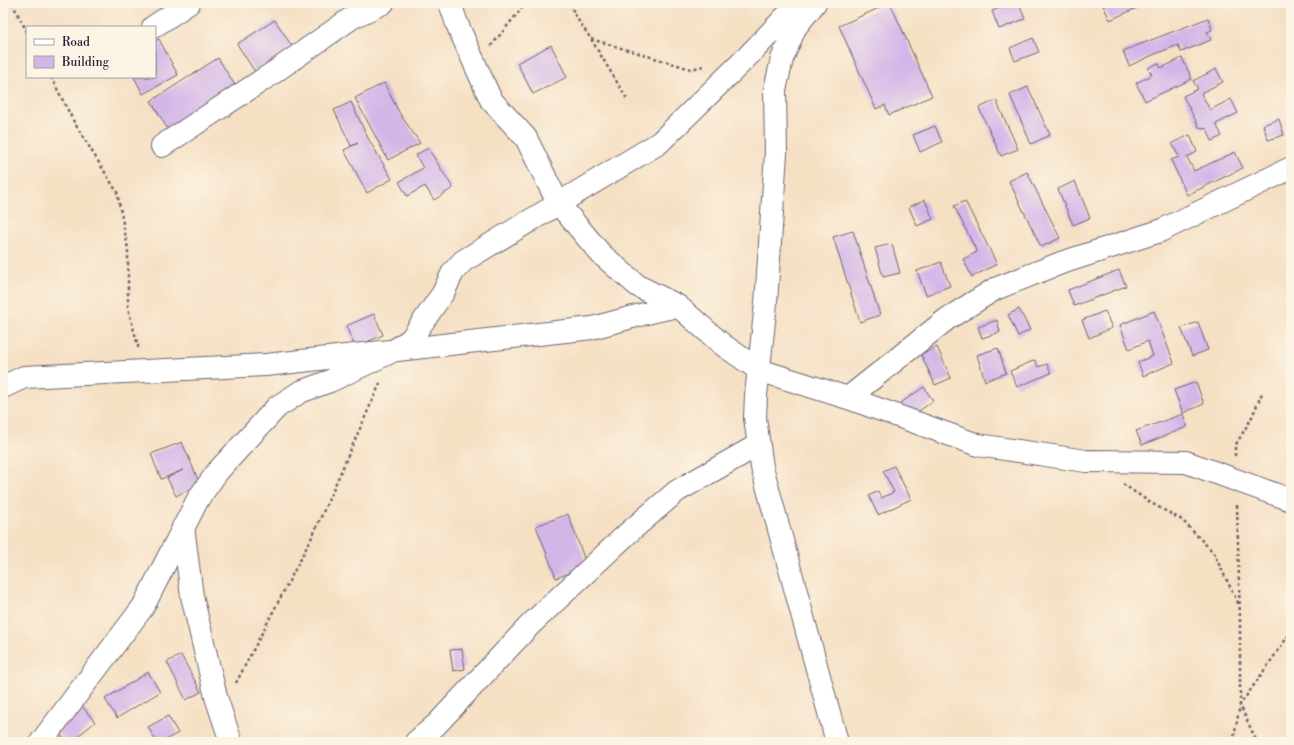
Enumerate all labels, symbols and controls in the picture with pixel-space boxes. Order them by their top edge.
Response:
legend [26,26,156,78]
text: Road [62,35,90,50]
text: Building [61,55,110,70]

